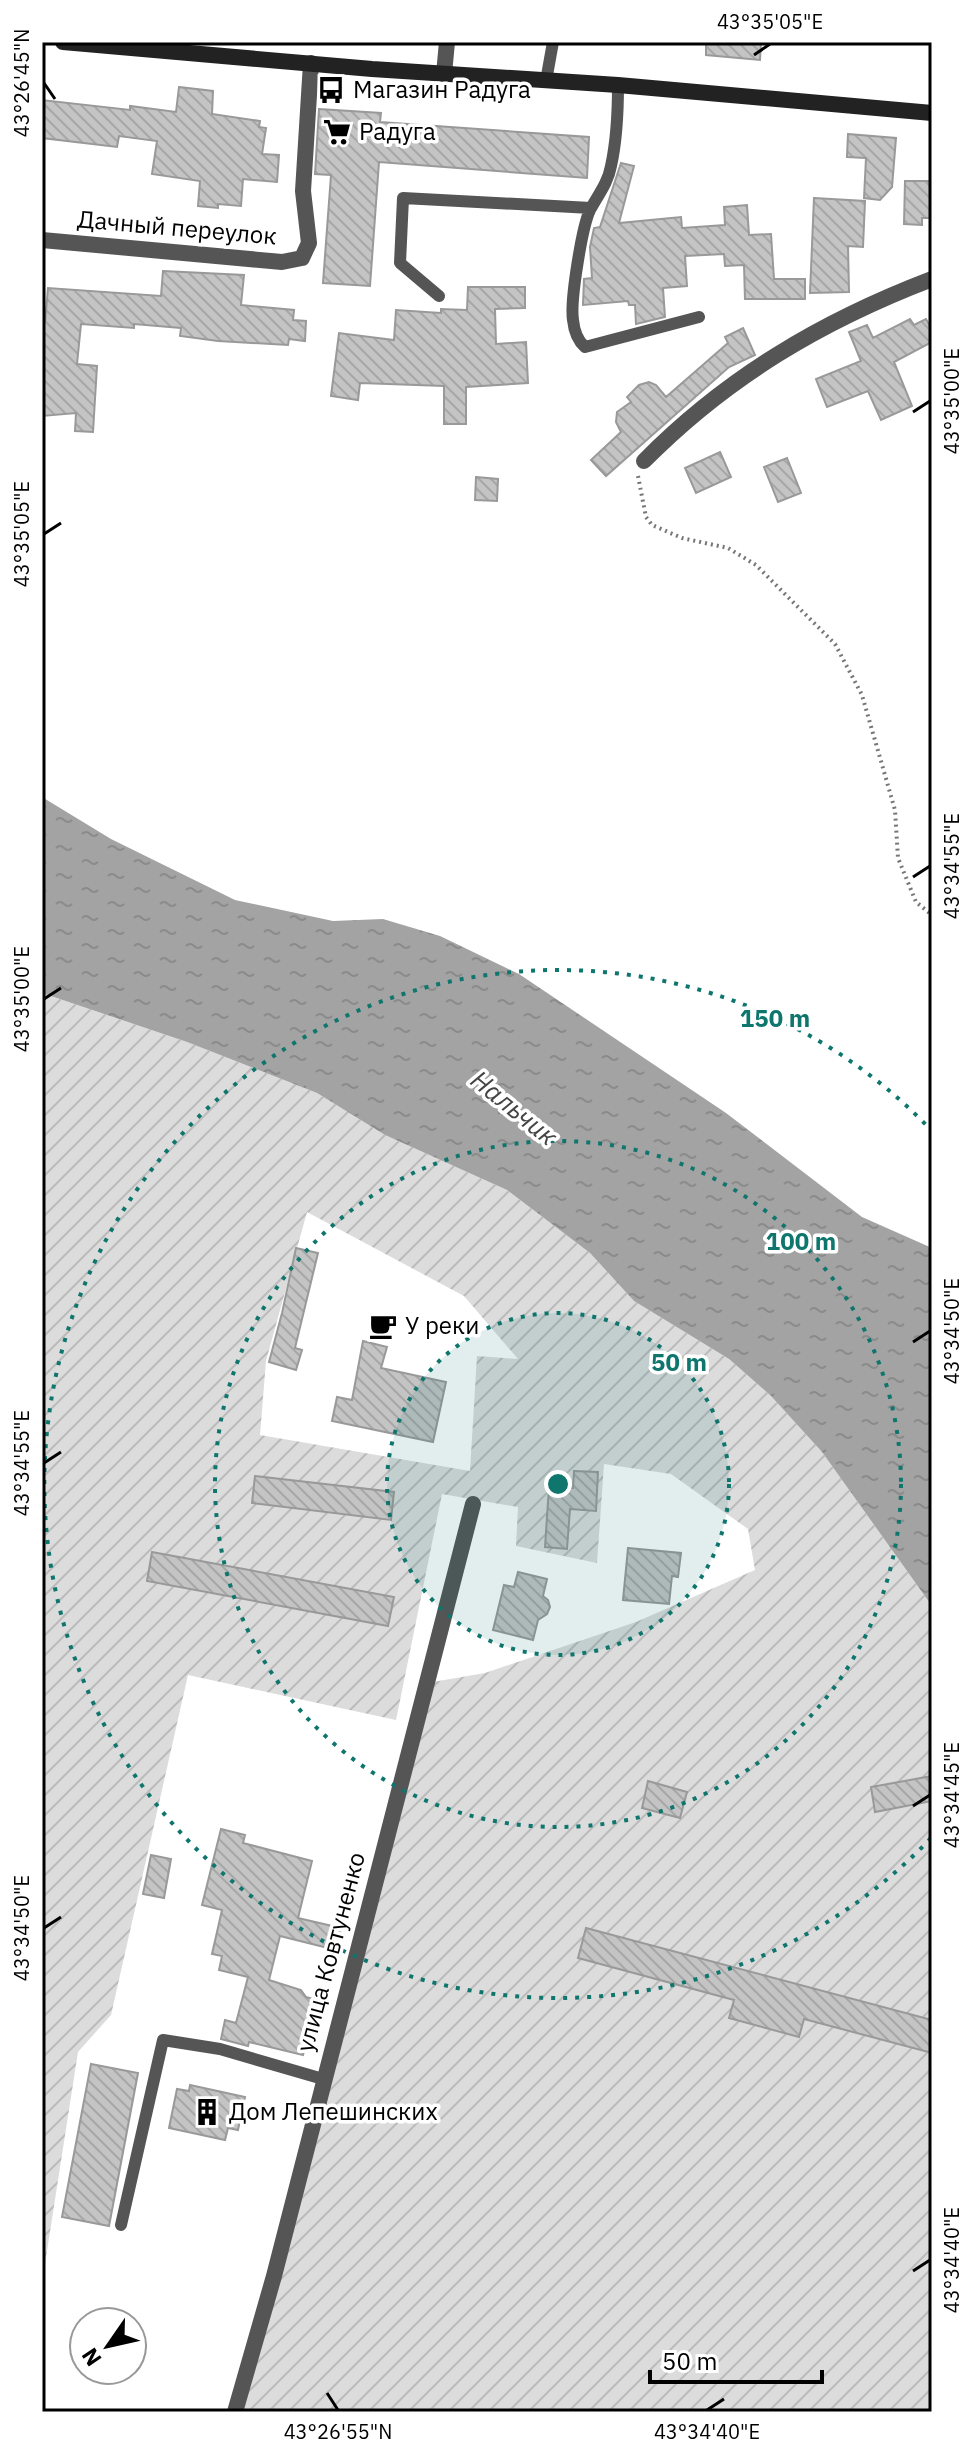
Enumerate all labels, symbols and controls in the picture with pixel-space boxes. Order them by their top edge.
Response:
text: 43°35'05"E [717,8,823,35]
text: 43°26'45"N [8,29,35,137]
place label: Магазин Радуга [353,73,531,105]
bus stop icon: Магазин Радуга [316,75,346,105]
place label: Радуга [359,115,436,147]
supermarket icon: Радуга [322,117,352,147]
street label: Дачный переулок [76,202,278,252]
text: 43°35'00"E [938,348,965,454]
text: 43°35'05"E [8,481,35,587]
text: 43°34'55"E [938,813,965,919]
text: 43°35'00"E [8,946,35,1052]
text: 150 m [740,1002,810,1034]
water label: Нальчик [464,1062,566,1153]
text: 100 m [766,1225,836,1257]
text: 43°34'50"E [938,1278,965,1384]
place label: У реки [405,1309,479,1341]
cafe icon: У реки [368,1311,398,1341]
text: 50 m [651,1346,707,1378]
text: 43°34'55"E [8,1410,35,1516]
centre of rings [544,1470,572,1498]
text: 43°34'45"E [938,1742,965,1848]
street label: улица Ковтуненко [288,1849,372,2055]
text: 43°34'50"E [8,1875,35,1981]
place label: Дом Лепешинских [229,2095,438,2127]
building icon: Дом Лепешинских [192,2097,222,2127]
text: 43°34'40"E [938,2207,965,2313]
north arrow [68,2306,148,2386]
scale bar [650,2334,822,2384]
text: N [75,2343,107,2372]
text: 50 m [662,2345,717,2377]
text: 43°26'55"N [284,2418,392,2445]
text: 43°34'40"E [654,2418,760,2445]

